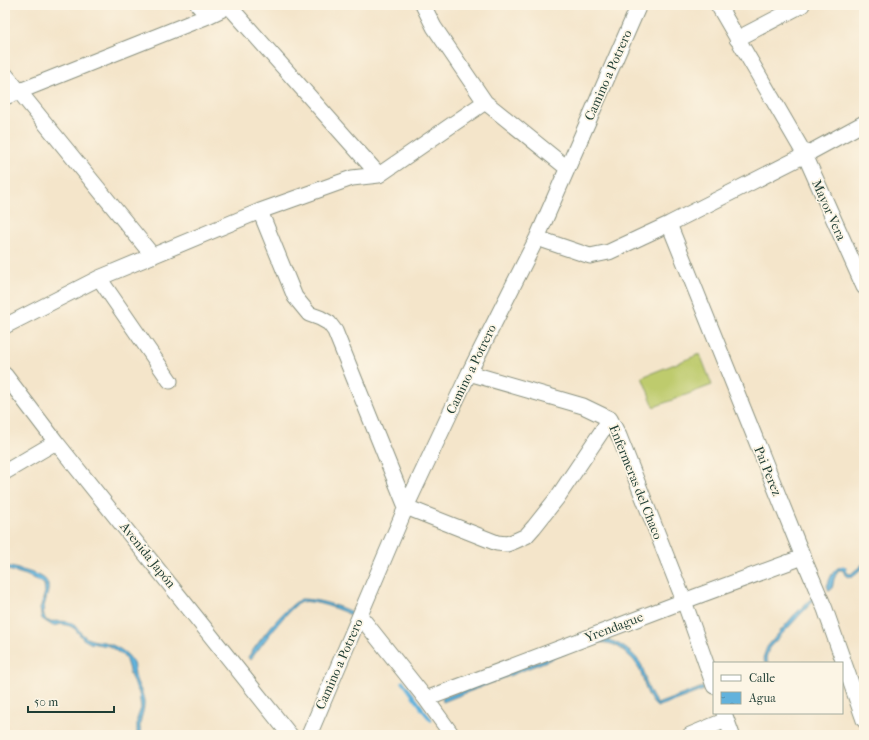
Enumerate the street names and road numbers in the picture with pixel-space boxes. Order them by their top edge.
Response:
street label: Camino a Potrero [581,27,635,123]
street label: Mayor Vera [809,177,849,244]
street label: Camino a Potrero [443,321,499,416]
street label: Enfermeras del Chaco [606,423,666,542]
street label: Pai Perez [751,444,785,498]
street label: Avenida Japón [116,519,179,591]
street label: Yrendague [582,609,646,645]
street label: Camino a Potrero [312,616,366,712]

